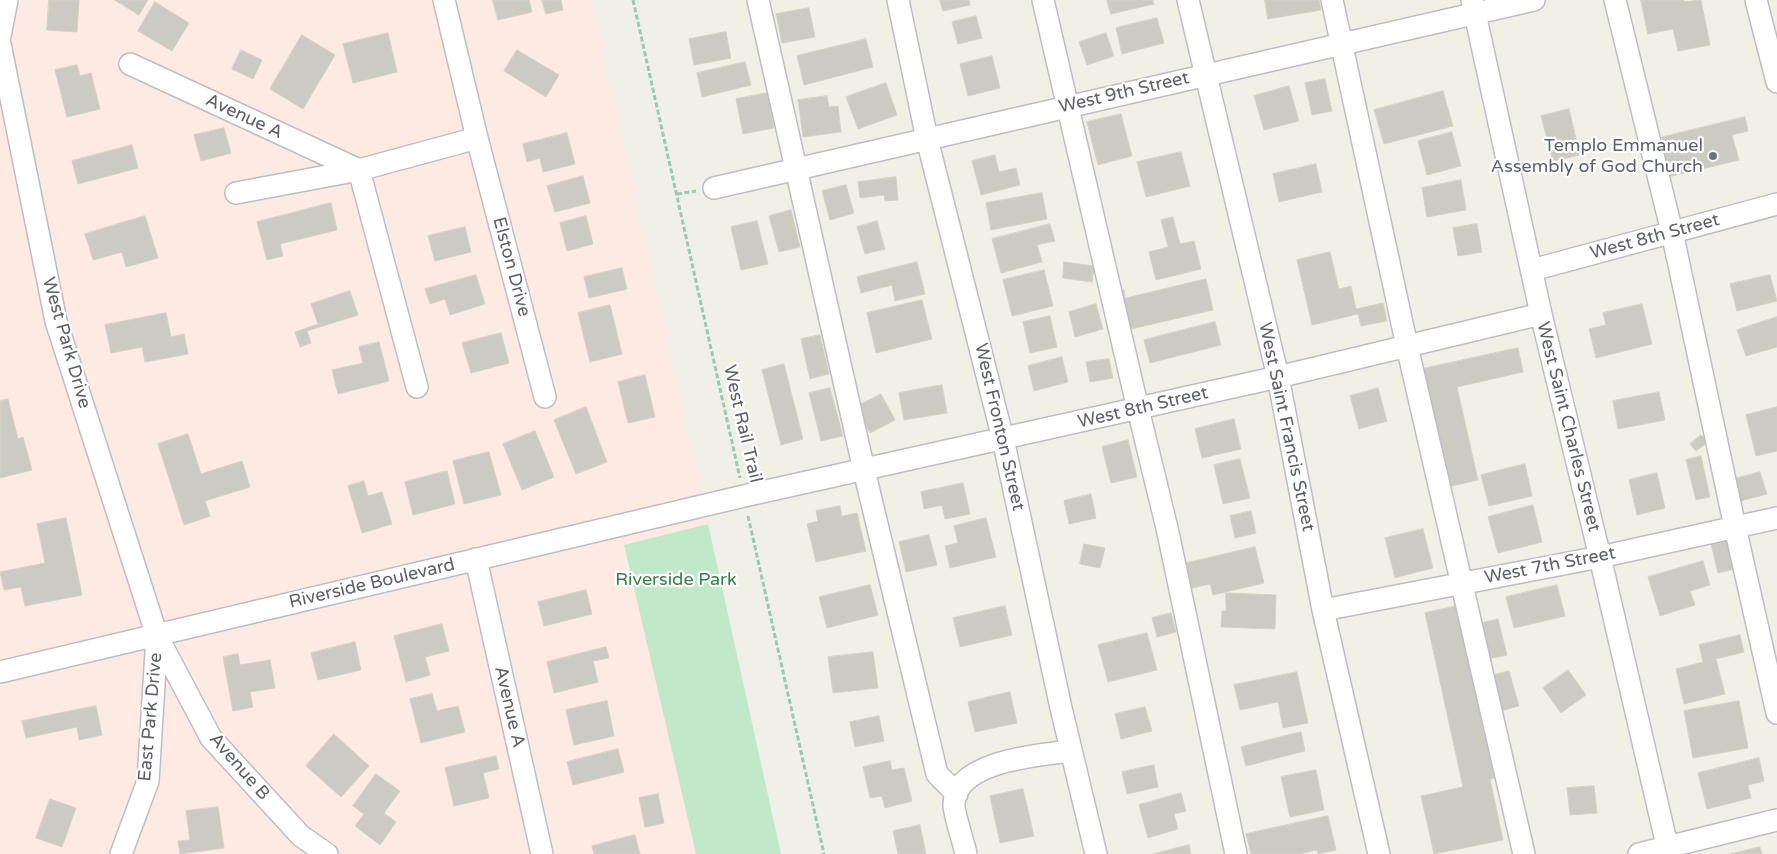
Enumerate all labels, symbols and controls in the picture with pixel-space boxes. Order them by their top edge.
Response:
street label: West 9th Street [1057,68,1191,118]
street label: Avenue A [202,90,286,144]
place label: Templo Emmanuel Assembly of God Church [1491,135,1703,178]
marker: Templo Emmanuel Assembly of God Church [1707,150,1719,162]
street label: West 8th Street [1588,209,1722,265]
street label: Elston Drive [487,215,535,319]
street label: West Park Drive [37,275,95,411]
street label: West Saint Charles Street [1531,320,1605,534]
street label: West Saint Francis Street [1253,321,1319,533]
street label: West Fronton Street [969,341,1029,513]
street label: West Rail Trail [718,363,766,485]
street label: West 8th Street [1076,383,1210,433]
street label: West 7th Street [1483,543,1617,589]
street label: Riverside Boulevard [287,554,457,614]
park label: Riverside Park [615,569,737,591]
street label: East Park Drive [135,652,167,782]
street label: Avenue A [489,664,529,750]
street label: Avenue B [204,729,274,805]

